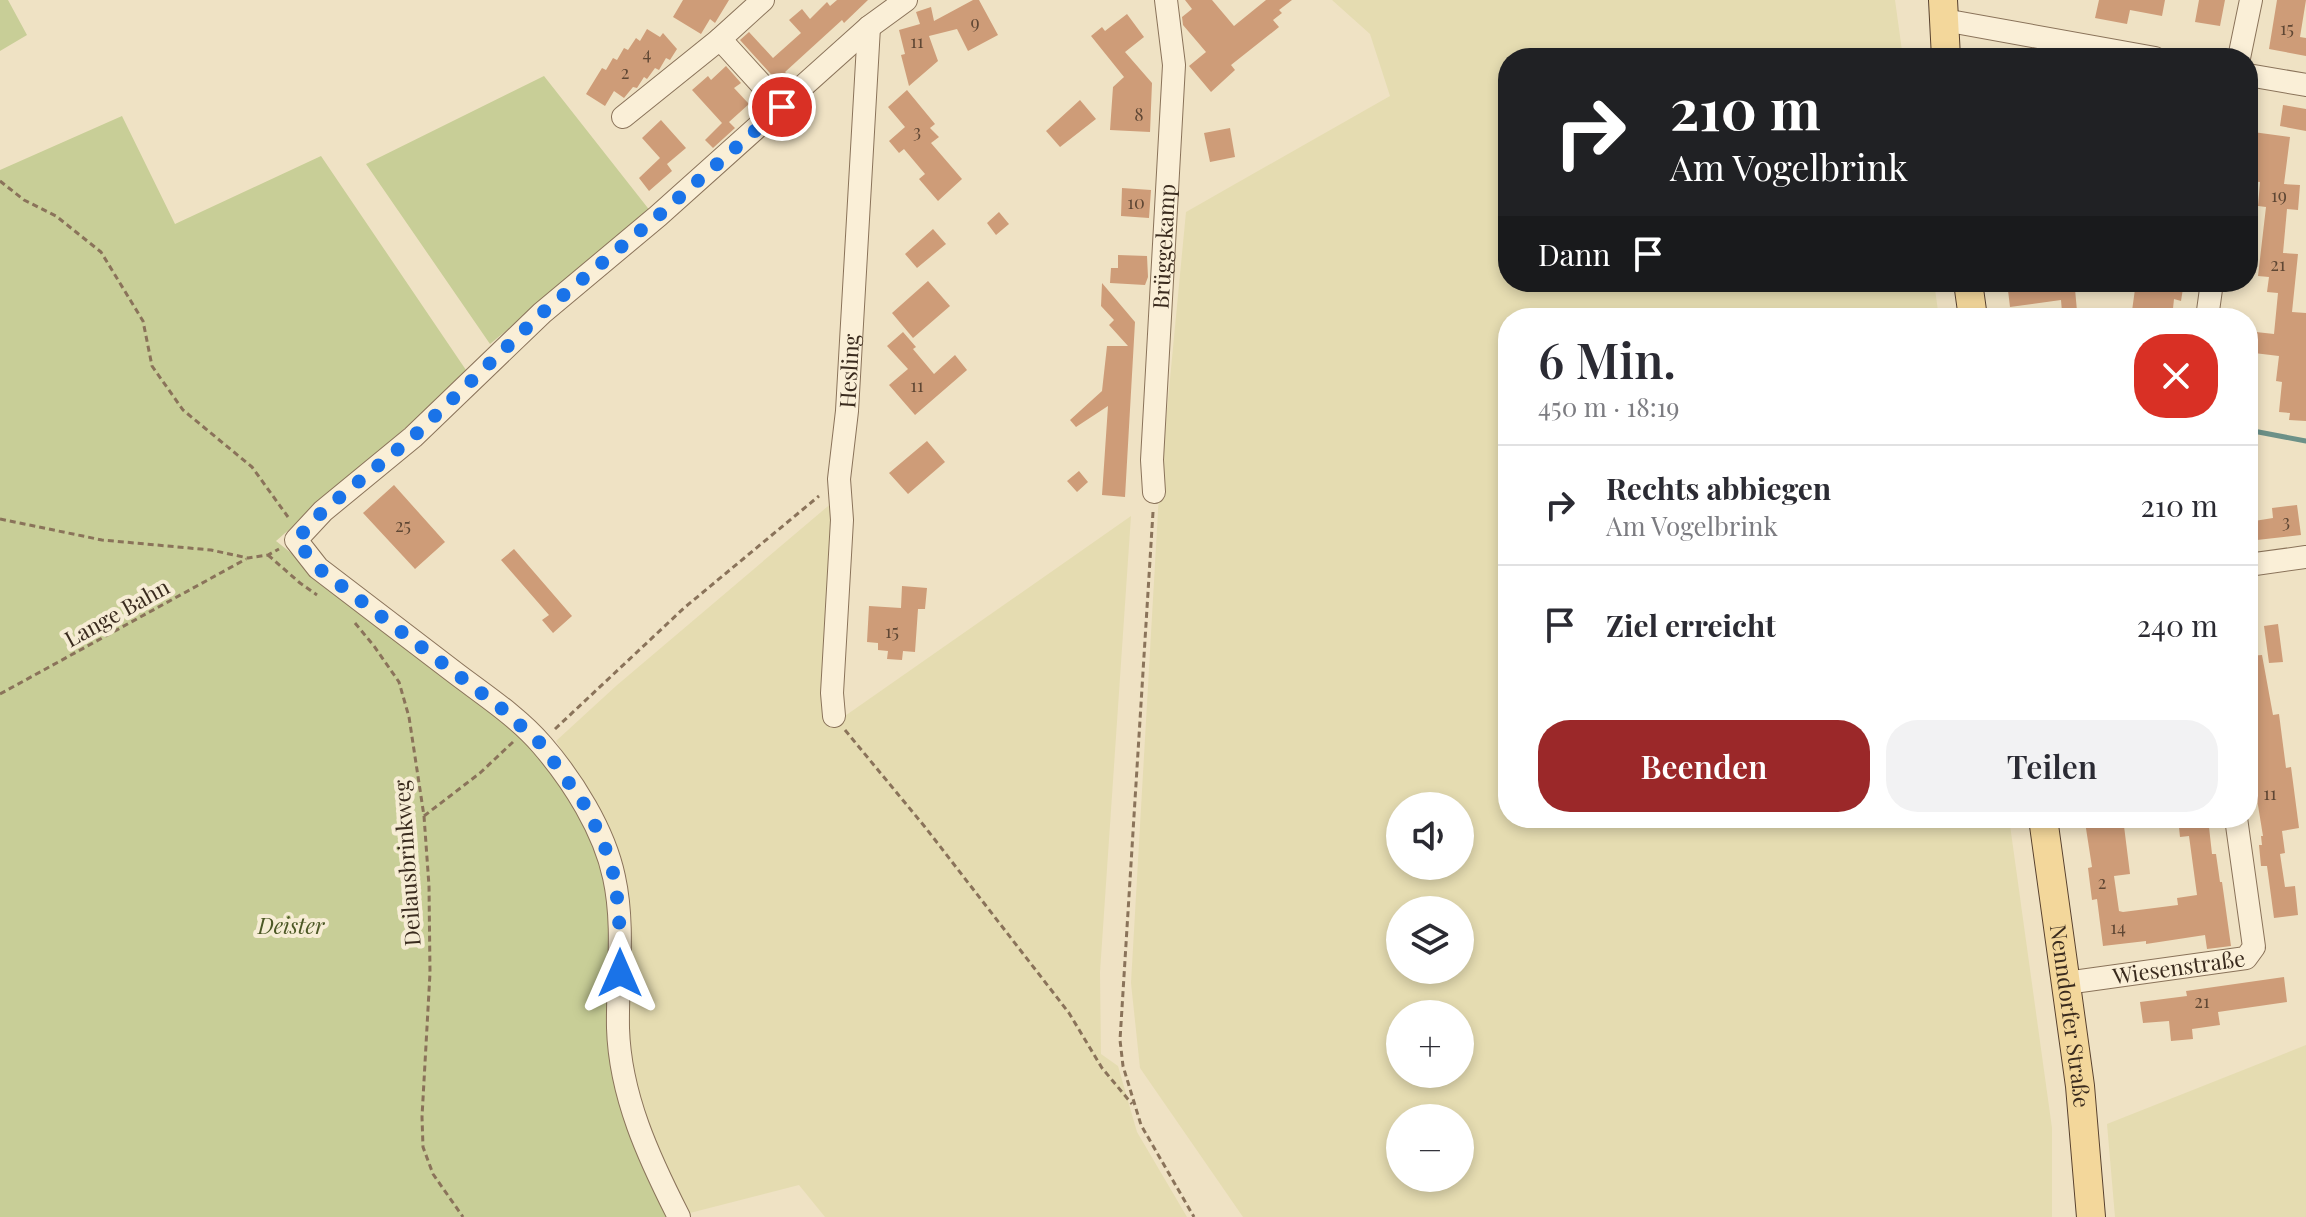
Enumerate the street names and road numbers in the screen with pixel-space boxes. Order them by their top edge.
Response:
street label: Brüggekamp [1144,183,1181,310]
street label: Hesling [831,333,865,409]
street label: Lange Bahn [59,571,174,653]
street label: Deilausbrinkweg [385,779,427,947]
street label: Nenndorfer Straße [2044,923,2098,1109]
street label: Wiesenstraße [2110,942,2247,991]

